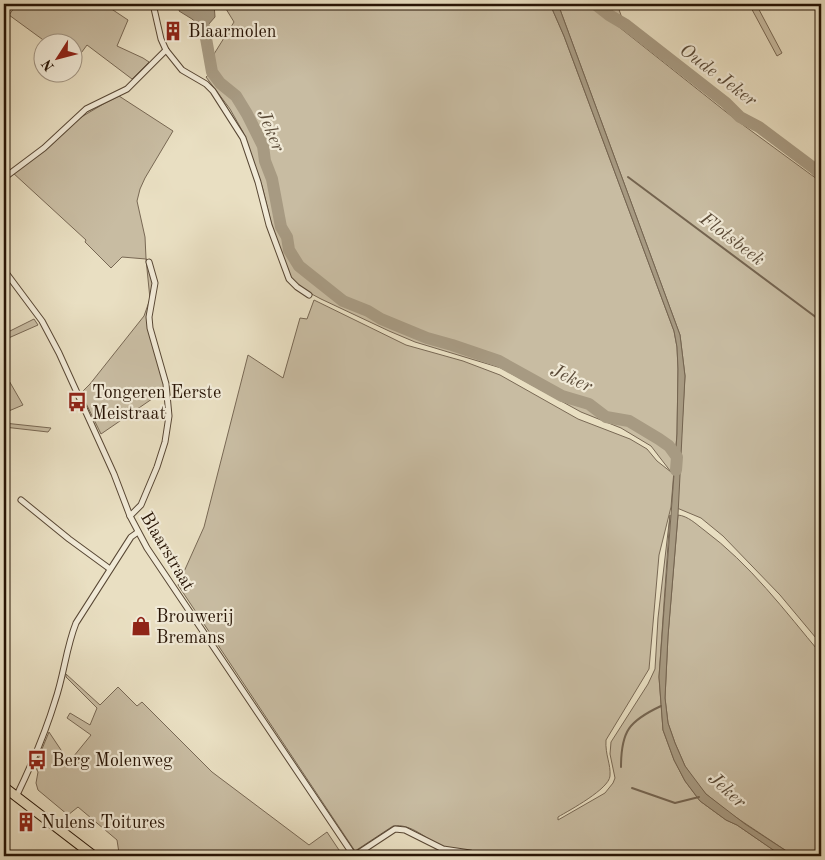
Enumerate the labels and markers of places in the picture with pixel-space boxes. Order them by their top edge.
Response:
building icon: Blaarmolen [162,20,184,42]
place label: Blaarmolen [188,23,277,41]
place label: Tongeren Eerste Meistraat [92,384,221,423]
bus stop icon: Tongeren Eerste Meistraat [66,391,88,413]
place label: Brouwerij Bremans [156,608,234,647]
shop icon: Brouwerij Bremans [130,615,152,637]
bus stop icon: Berg Molenweg [26,749,48,771]
place label: Berg Molenweg [52,752,173,770]
building icon: Nulens Toitures [15,811,37,833]
place label: Nulens Toitures [41,814,165,832]

